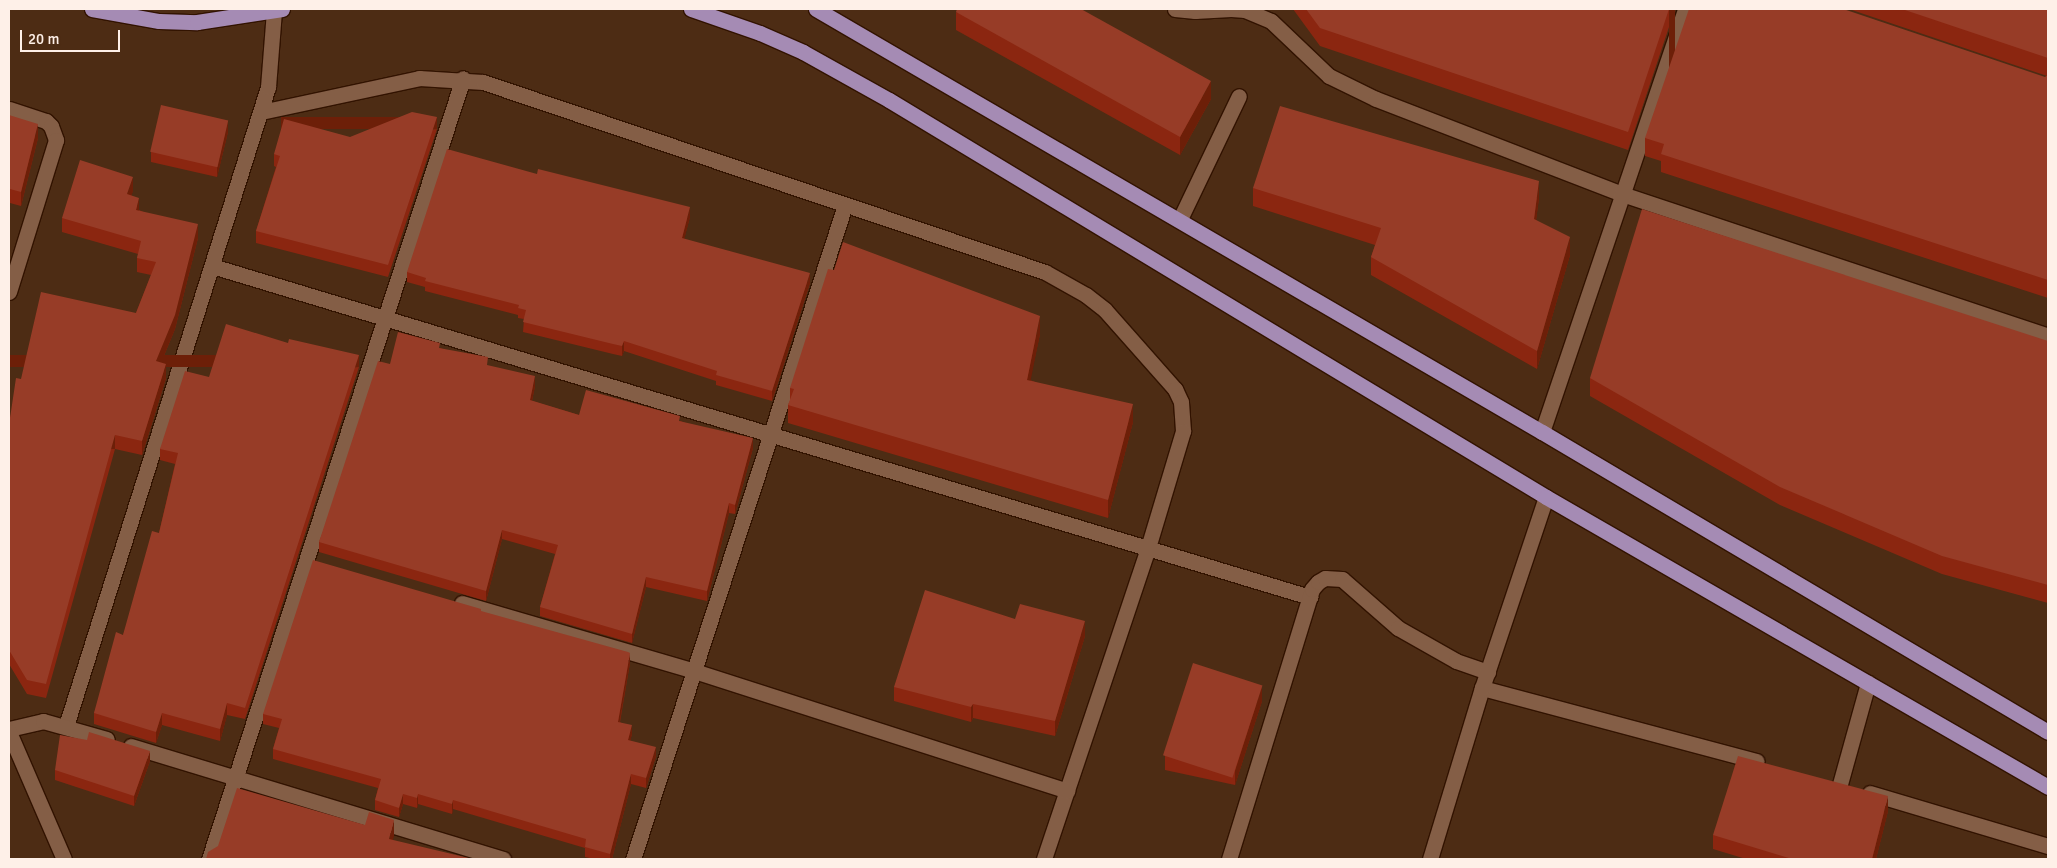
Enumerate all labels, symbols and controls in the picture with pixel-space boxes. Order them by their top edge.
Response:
scale bar [22,20,122,52]
text: 20 m [28,30,59,48]

